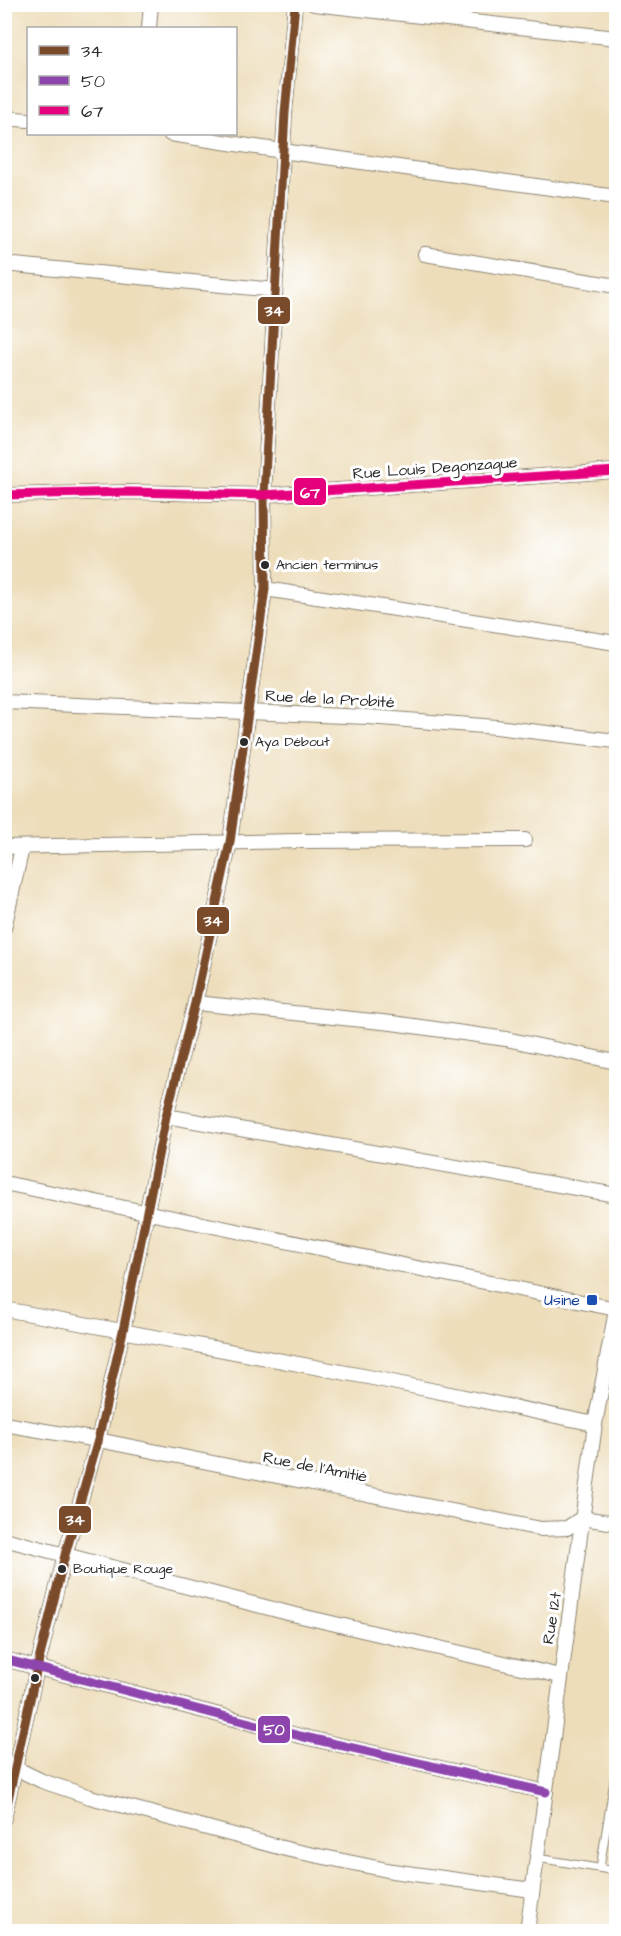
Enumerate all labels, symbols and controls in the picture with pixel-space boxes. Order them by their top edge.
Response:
legend [27,27,237,135]
text: 34 [81,39,102,64]
text: 50 [81,69,105,94]
text: 67 [81,99,103,124]
line badge: 34 [257,296,291,325]
text: 34 [263,300,284,322]
street label: Rue Louis Degonzague [352,451,518,486]
line badge: 67 [293,477,327,506]
text: 67 [300,482,320,504]
place label: Ancien terminus [276,555,378,575]
marker: Ancien terminus [259,559,271,571]
street label: Rue de la Probité [265,685,396,713]
place label: Aya Débout [255,732,330,752]
marker: Aya Débout [238,736,250,748]
line badge: 34 [196,906,230,935]
text: 34 [202,910,223,932]
place label: Usine [544,1289,580,1311]
marker: Usine [585,1293,599,1307]
street label: Rue de l'Amitié [261,1446,369,1488]
line badge: 34 [58,1505,92,1534]
text: 34 [64,1509,85,1531]
place label: Boutique Rouge [73,1559,173,1579]
marker: Boutique Rouge [56,1563,68,1575]
street label: Rue I2t [537,1590,567,1646]
unlabelled marker [29,1672,41,1684]
line badge: 50 [257,1715,291,1744]
text: 50 [263,1719,285,1741]

